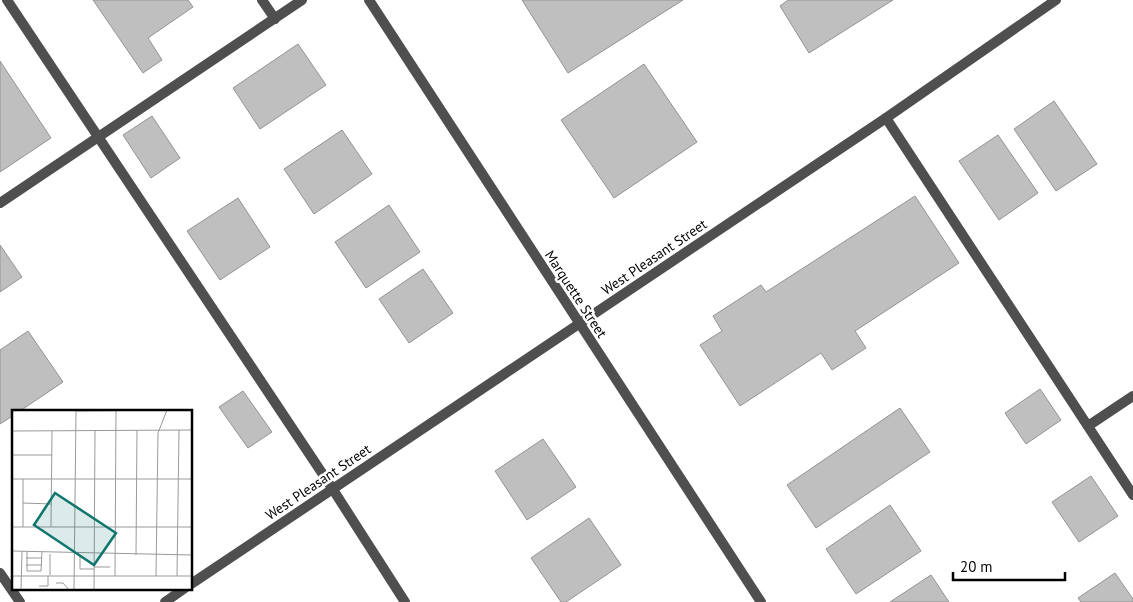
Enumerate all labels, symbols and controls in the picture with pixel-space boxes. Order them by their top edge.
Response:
street label: West Pleasant Street [598,215,710,299]
street label: Marquette Street [541,247,611,341]
inset map [12,410,192,590]
street label: West Pleasant Street [262,440,374,524]
scale bar [953,550,1066,582]
text: 20 m [960,557,993,576]

